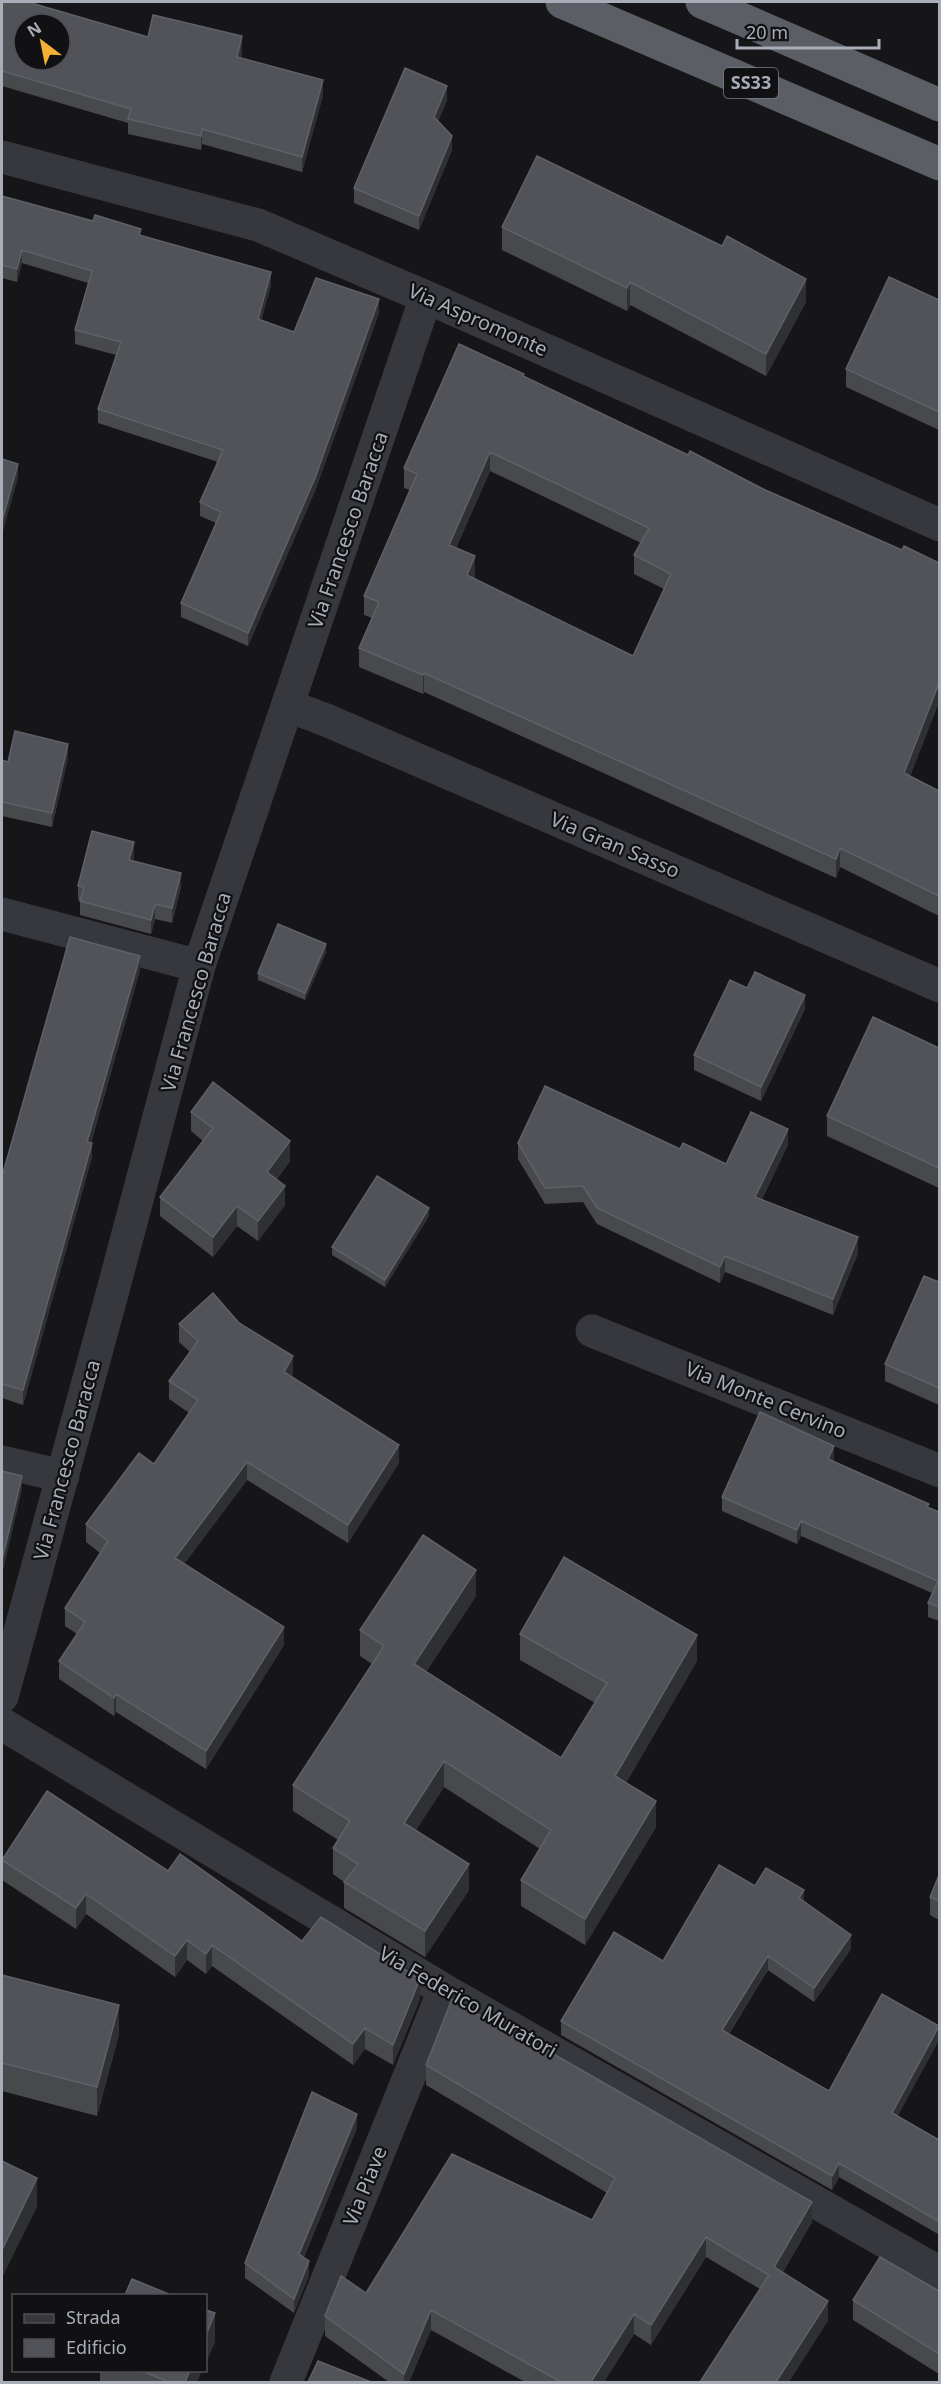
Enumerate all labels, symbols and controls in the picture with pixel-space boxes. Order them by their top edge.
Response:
north arrow [12,12,72,72]
scale bar [737,12,880,50]
text: N [23,17,45,42]
text: 20 m [746,20,788,44]
road number: SS33 [724,68,778,98]
street label: Via Aspromonte [404,277,552,362]
street label: Via Francesco Baracca [301,428,394,632]
street label: Via Gran Sasso [546,805,684,884]
street label: Via Francesco Baracca [154,889,237,1095]
street label: Via Monte Cervino [681,1355,851,1444]
street label: Via Francesco Baracca [27,1357,106,1563]
street label: Via Federico Muratori [374,1940,562,2064]
street label: Via Piave [336,2142,393,2230]
legend [12,2294,207,2372]
text: Strada [66,2305,121,2329]
text: Edificio [66,2335,127,2359]

